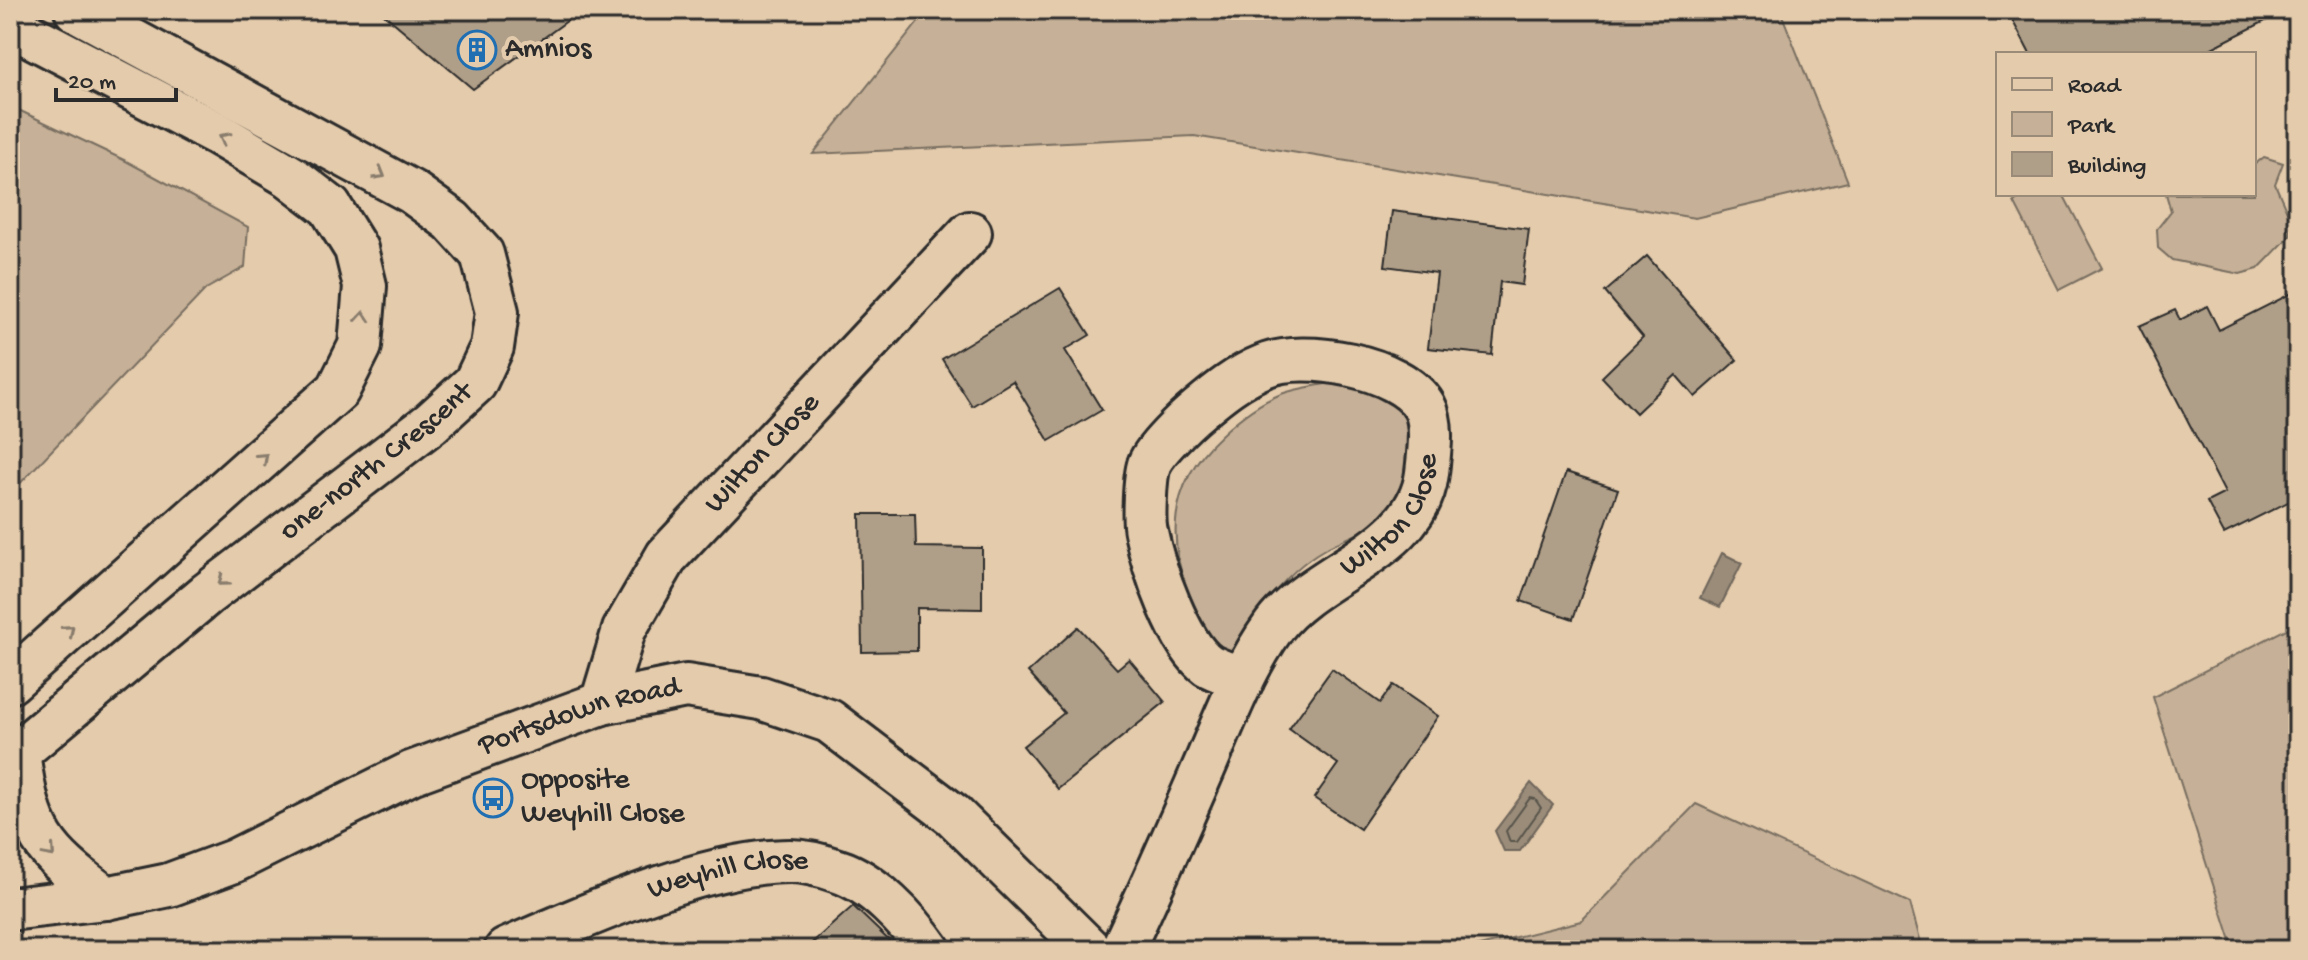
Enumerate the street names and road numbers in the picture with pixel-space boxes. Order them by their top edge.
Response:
street label: one-north Crescent [273,374,483,549]
street label: Wilton Close [698,386,828,521]
street label: Wilton Close [1334,451,1447,585]
street label: Portsdown Road [473,670,686,765]
street label: Weyhill Close [643,843,811,908]

